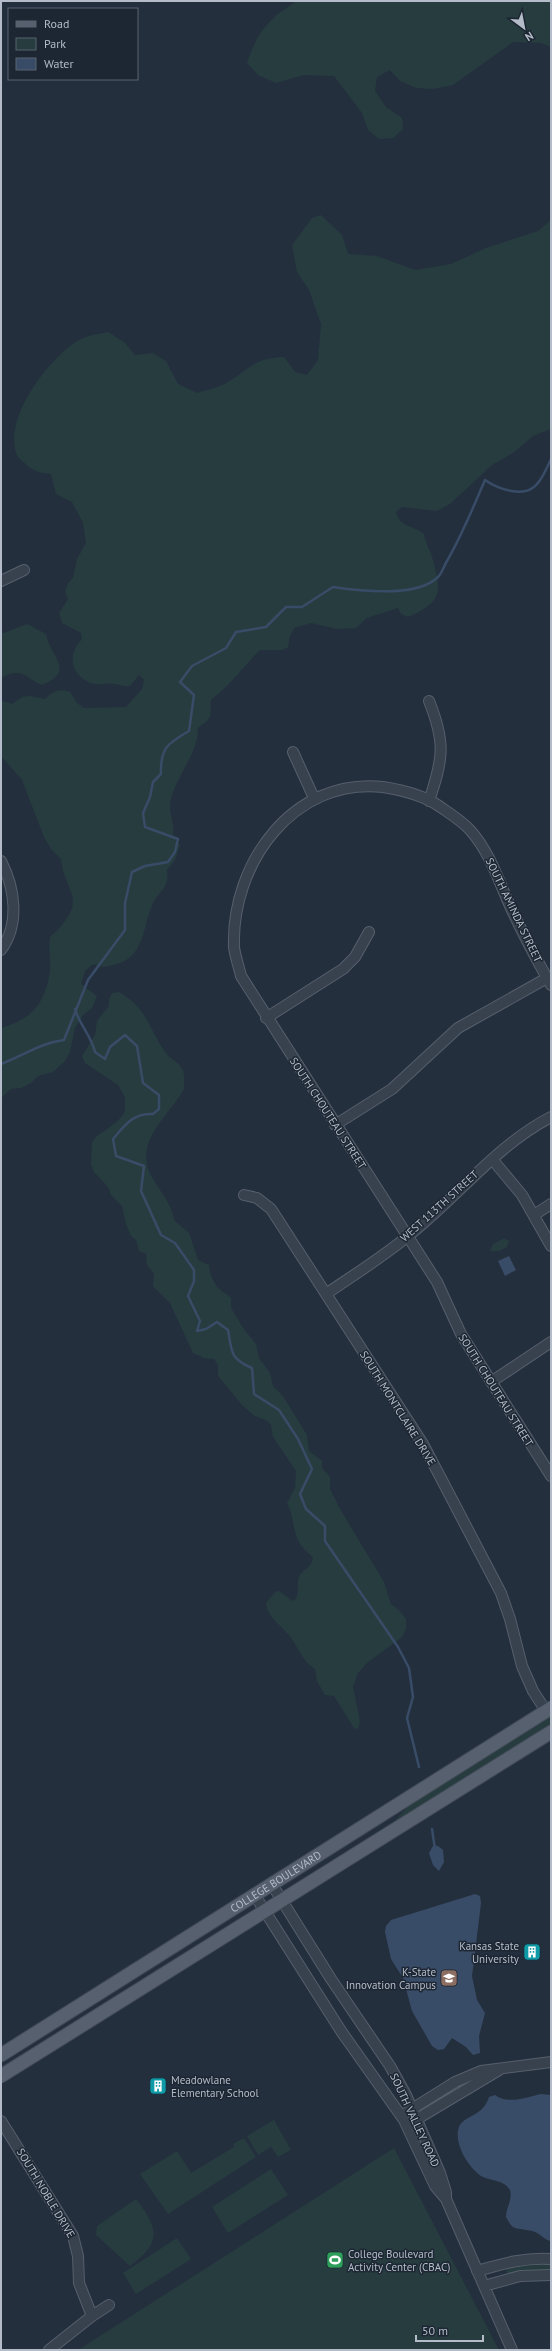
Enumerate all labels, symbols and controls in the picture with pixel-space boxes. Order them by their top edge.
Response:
legend [8,8,138,80]
north arrow [504,8,544,48]
text: Road [44,16,69,31]
text: N [523,29,536,44]
text: Park [44,36,66,51]
text: Water [44,56,74,71]
street label: SOUTH AMINDA STREET [483,855,545,965]
street label: SOUTH CHOUTEAU STREET [287,1055,369,1171]
street label: WEST 113TH STREET [397,1167,481,1245]
street label: SOUTH CHOUTEAU STREET [456,1331,536,1449]
street label: SOUTH MONTCLAIRE DRIVE [357,1348,439,1468]
street label: COLLEGE BOULEVARD [228,1848,324,1916]
place label: Kansas State University [459,1939,520,1966]
building icon: Kansas State University [522,1942,542,1962]
place label: K-State Innovation Campus [346,1965,436,1992]
school or university icon: K-State Innovation Campus [439,1968,459,1988]
street label: SOUTH VALLEY ROAD [387,2071,443,2169]
place label: Meadowlane Elementary School [171,2073,259,2100]
building icon: Meadowlane Elementary School [148,2076,168,2096]
street label: SOUTH NOBLE DRIVE [14,2146,78,2240]
place label: College Boulevard Activity Center (CBAC) [348,2247,450,2274]
sports icon: College Boulevard Activity Center (CBAC) [325,2250,345,2270]
scale bar [416,2317,483,2343]
text: 50 m [422,2323,448,2338]

